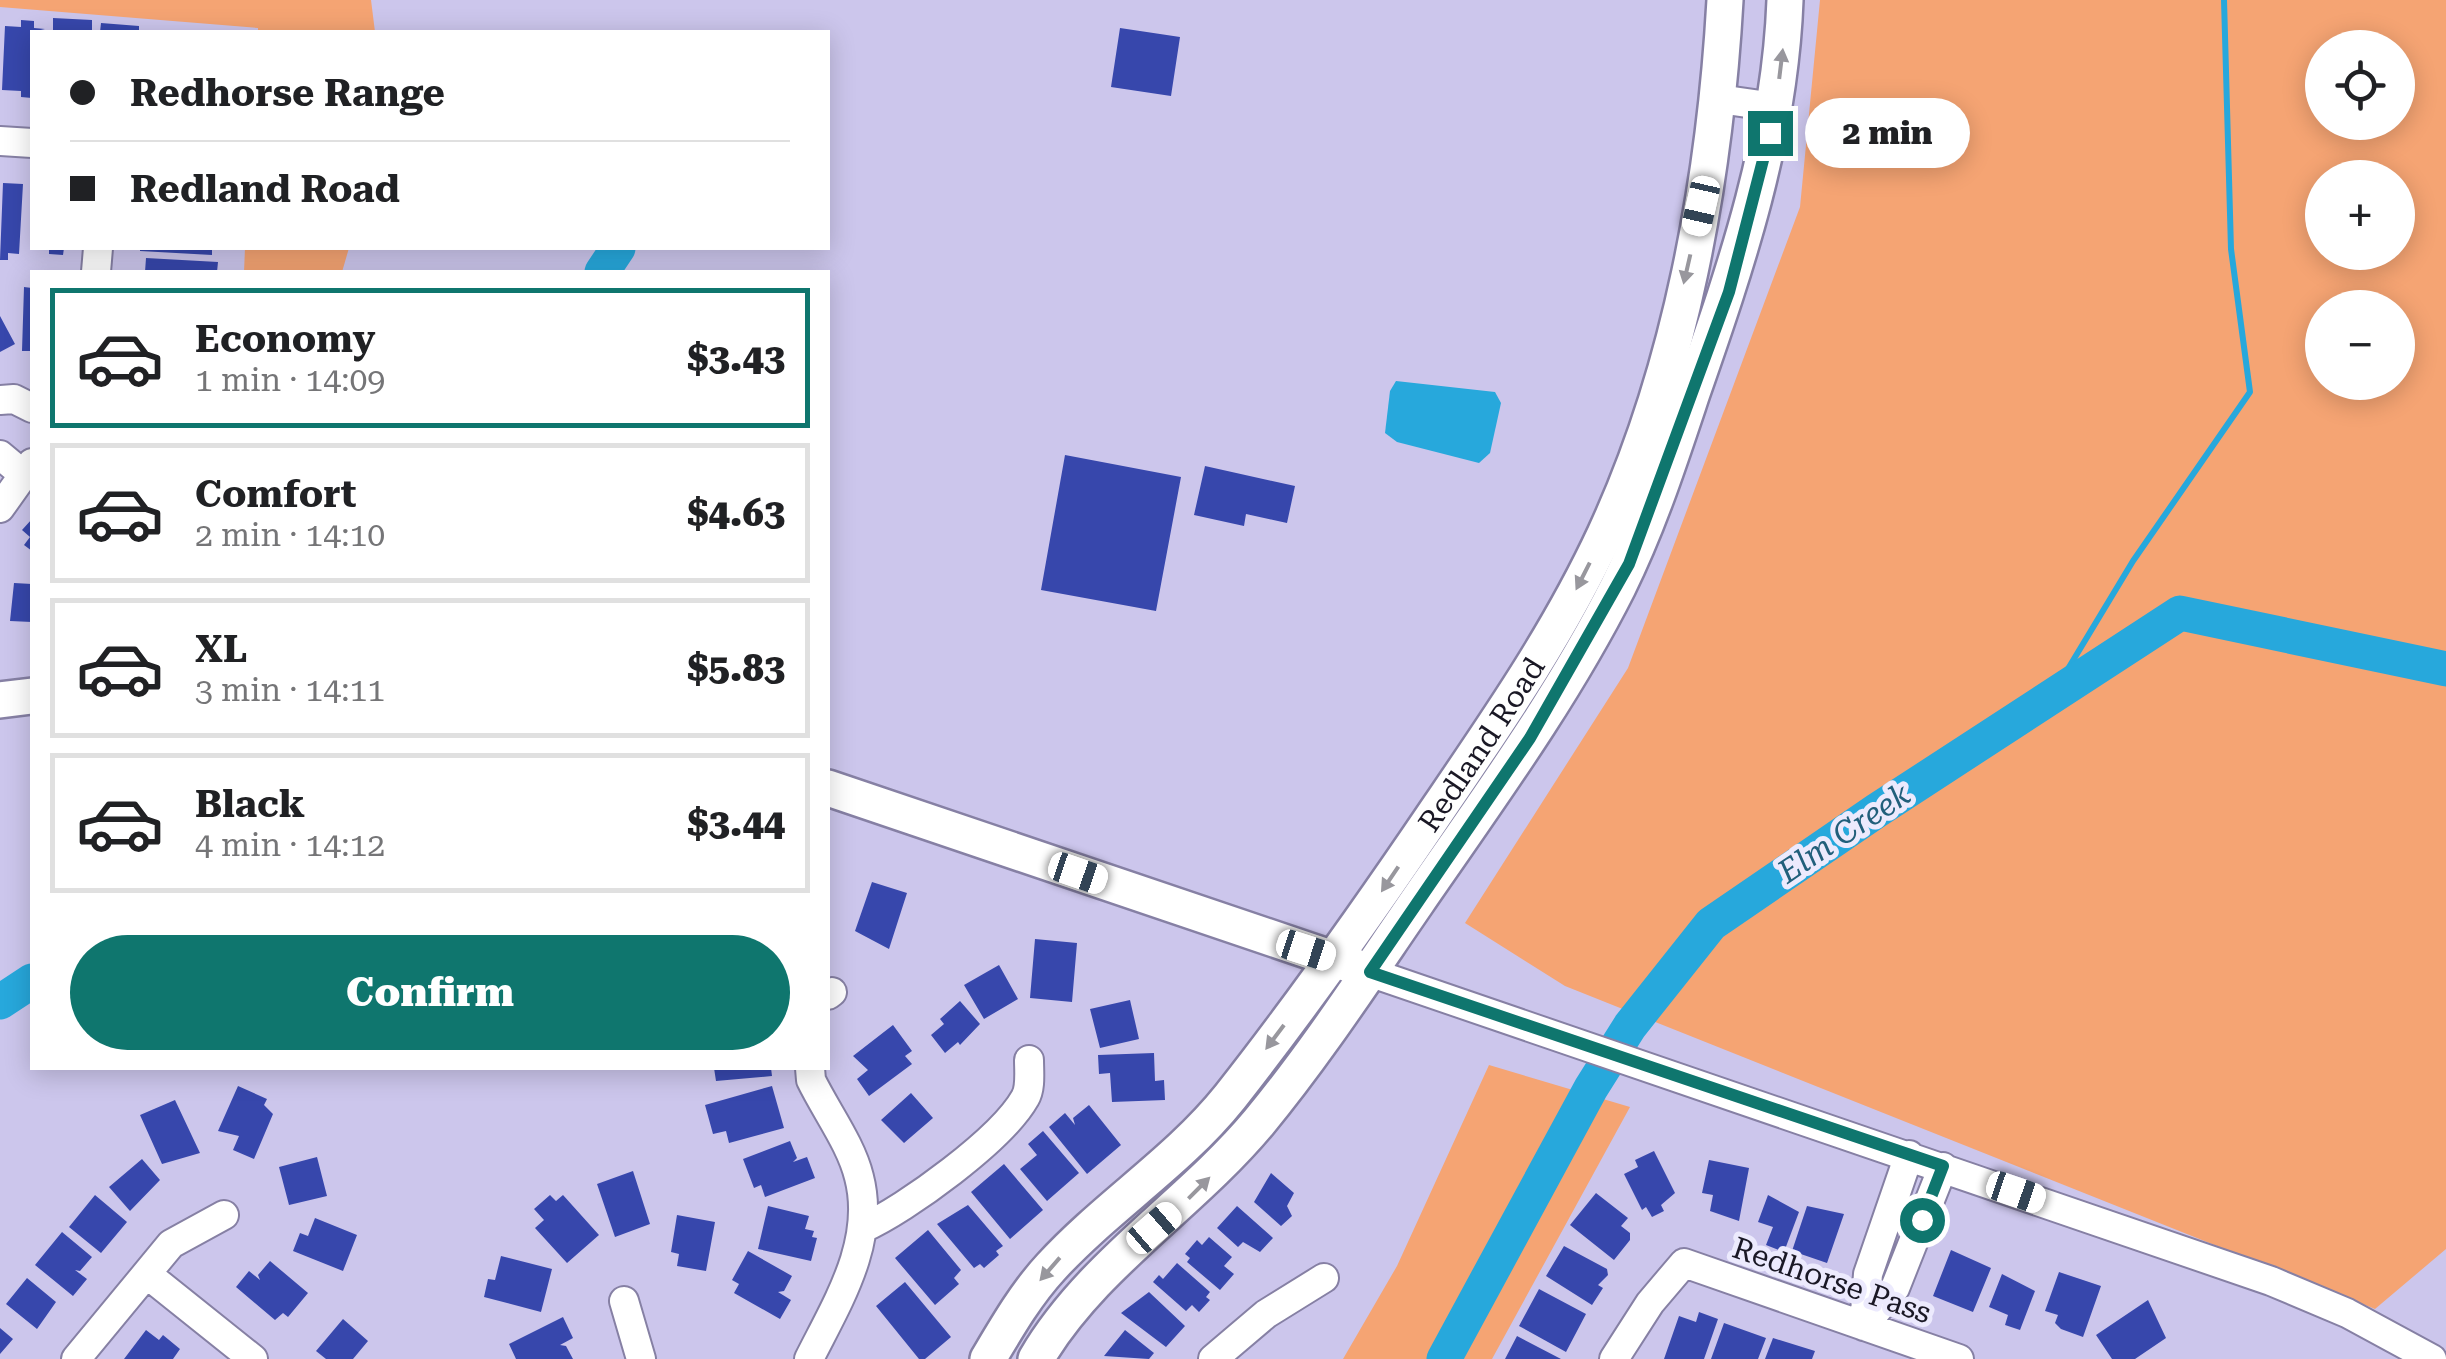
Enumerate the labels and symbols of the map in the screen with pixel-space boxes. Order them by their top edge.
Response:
one-way arrow [1773,48,1789,80]
callout: 2 min [1805,98,1970,168]
route end [1748,111,1793,156]
car [1680,173,1722,239]
one-way arrow [1679,254,1694,285]
one-way arrow [1575,562,1592,591]
street label: Redland Road [1411,651,1551,838]
water label: Elm Creek [1770,775,1918,892]
car [1045,849,1111,897]
one-way arrow [1381,866,1400,893]
car [1273,926,1339,974]
one-way arrow [1266,1024,1286,1050]
car [1983,1168,2049,1216]
one-way arrow [1187,1176,1211,1200]
car [1122,1197,1186,1259]
route start [1900,1198,1945,1243]
street label: Redhorse Pass [1728,1230,1936,1330]
one-way arrow [1040,1256,1062,1281]

